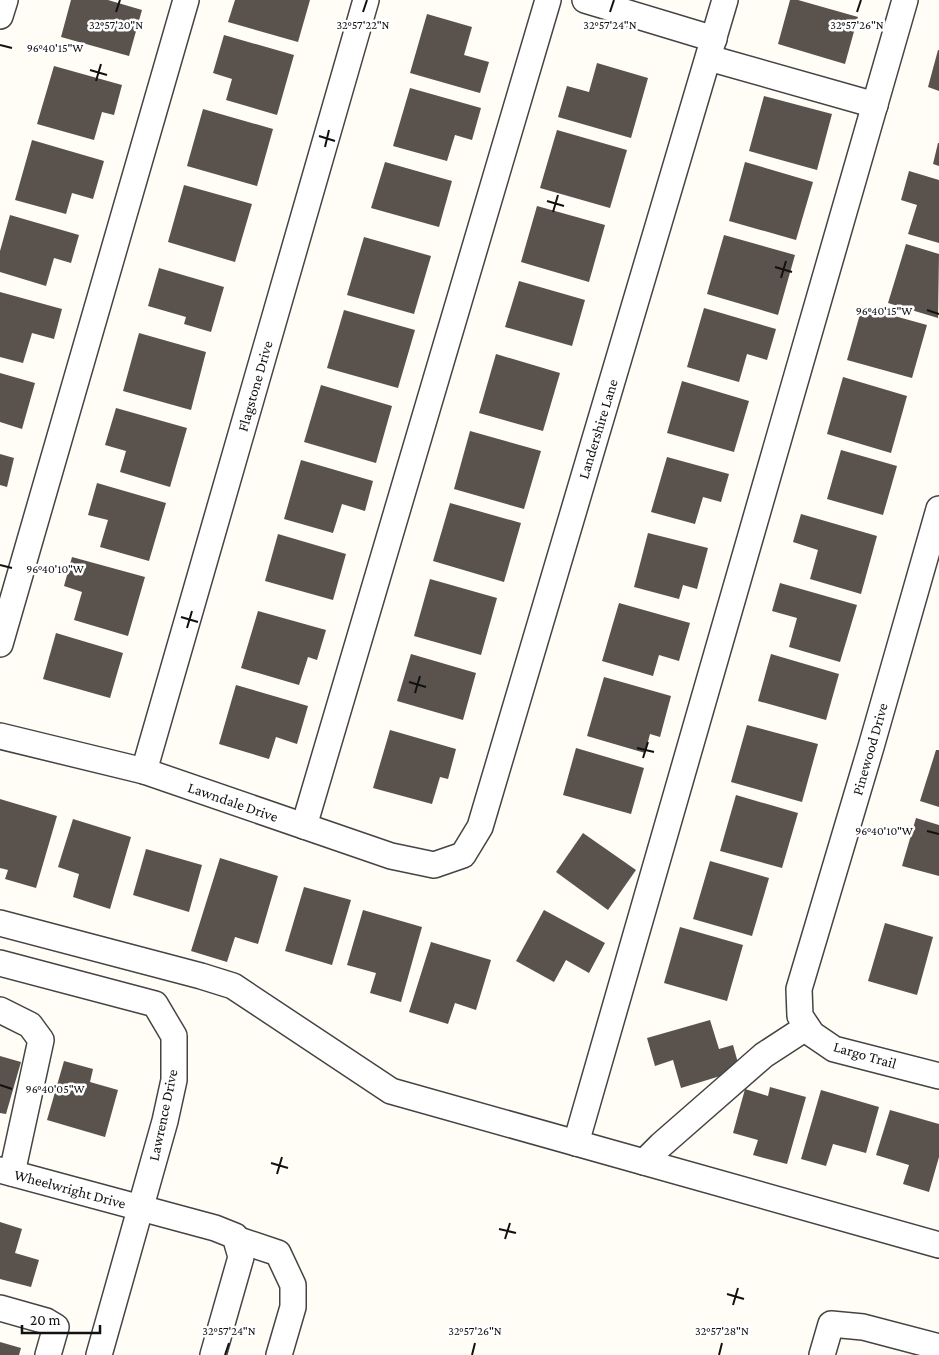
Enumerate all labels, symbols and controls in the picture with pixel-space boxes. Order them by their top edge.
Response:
text: 32°57'20"N [89,18,143,32]
text: 32°57'22"N [336,18,390,32]
text: 32°57'24"N [583,18,637,32]
text: 32°57'26"N [830,18,884,32]
text: 96°40'15"W [27,41,83,55]
text: 96°40'15"W [856,304,912,318]
street label: Flagstone Drive [234,338,277,434]
street label: Landershire Lane [575,377,621,481]
text: 96°40'10"W [26,562,84,576]
street label: Pinewood Drive [849,701,891,797]
street label: Lawndale Drive [186,779,281,825]
text: 96°40'10"W [855,824,913,838]
street label: Largo Trail [831,1038,898,1073]
street label: Lawrence Drive [145,1067,181,1162]
text: 96°40'05"W [26,1082,84,1096]
street label: Wheelwright Drive [12,1166,128,1213]
scale bar [22,1302,100,1334]
text: 20 m [30,1312,61,1328]
text: 32°57'24"N [202,1324,256,1338]
text: 32°57'26"N [448,1324,502,1338]
text: 32°57'28"N [695,1324,749,1338]

